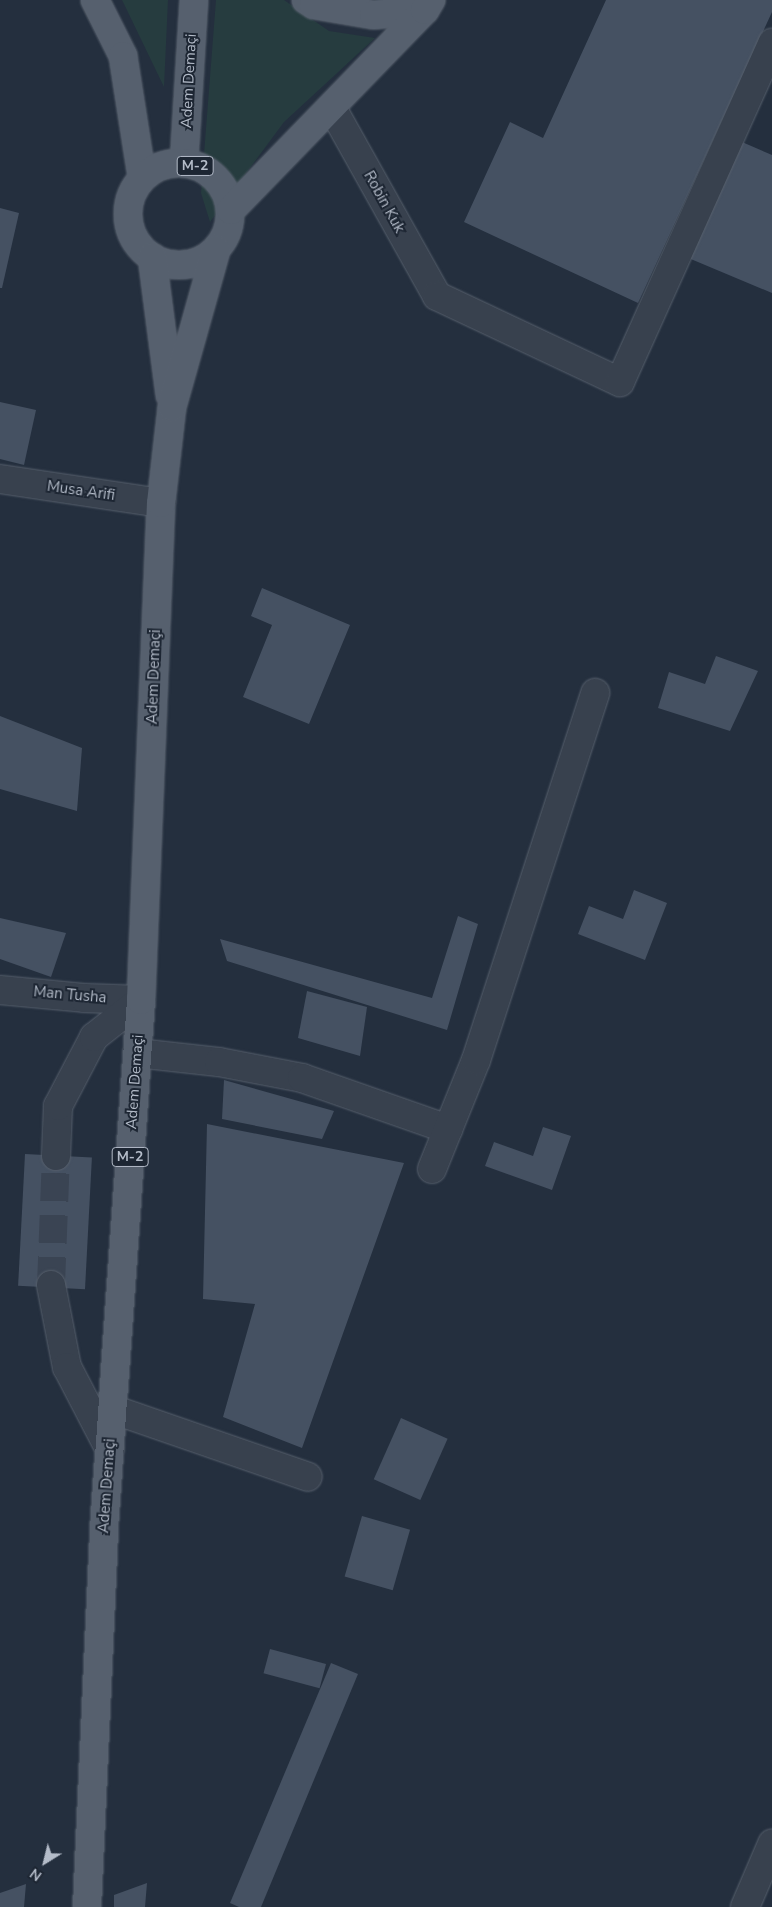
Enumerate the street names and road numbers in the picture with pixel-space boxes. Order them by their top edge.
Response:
street label: Adem Demaçi [178,33,200,129]
road number: M-2 [176,154,214,178]
street label: Robin Kuk [360,168,408,236]
street label: Musa Arifi [46,477,116,505]
street label: Adem Demaçi [143,629,165,725]
street label: Man Tusha [33,983,107,1007]
street label: Adem Demaçi [123,1034,147,1130]
road number: M-2 [111,1146,149,1168]
street label: Adem Demaçi [95,1438,119,1534]

